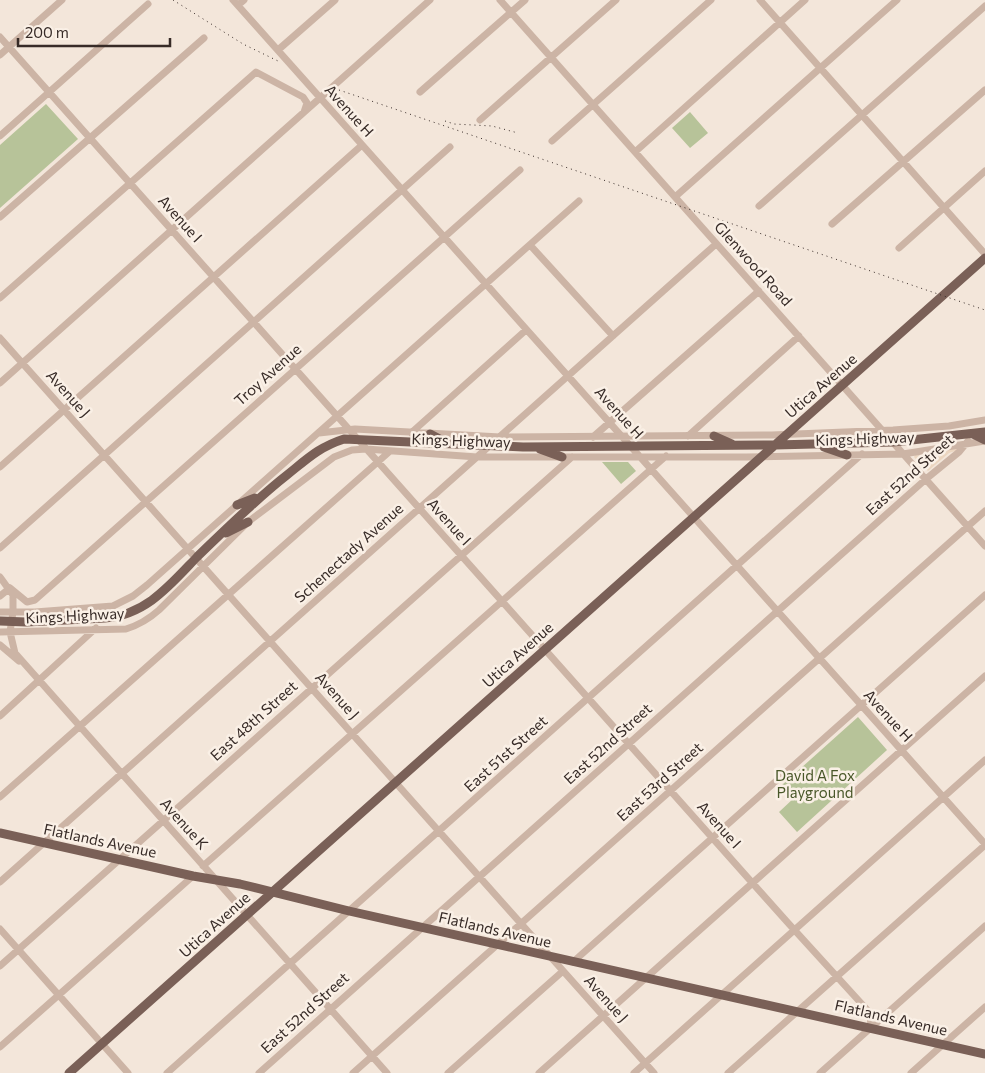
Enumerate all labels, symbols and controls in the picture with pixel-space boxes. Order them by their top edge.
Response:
scale bar [18,15,170,47]
text: 200 m [25,23,69,41]
street label: Avenue H [322,80,378,140]
street label: Avenue I [155,191,207,246]
street label: Glenwood Road [711,217,796,309]
street label: Troy Avenue [230,340,304,409]
street label: Utica Avenue [781,349,860,421]
street label: Avenue J [43,366,95,421]
street label: Avenue H [592,382,648,442]
street label: Kings Highway [815,427,915,449]
street label: Kings Highway [411,429,511,451]
street label: East 52nd Street [862,430,957,518]
street label: Avenue I [424,494,476,549]
street label: Schenectady Avenue [290,499,406,606]
street label: Kings Highway [25,603,125,627]
street label: Utica Avenue [478,618,557,691]
street label: Avenue J [312,668,364,723]
street label: East 48th Street [206,677,300,764]
street label: Avenue H [861,685,917,745]
street label: East 52nd Street [560,699,655,787]
street label: East 51st Street [460,711,551,795]
street label: East 53rd Street [613,738,706,825]
park label: David A Fox Playground [775,766,855,801]
street label: Avenue K [157,794,212,853]
street label: Avenue I [694,797,746,852]
street label: Flatlands Avenue [42,819,158,861]
street label: Utica Avenue [175,888,254,961]
street label: Flatlands Avenue [437,907,553,951]
street label: East 52nd Street [257,968,352,1056]
street label: Avenue J [581,971,633,1026]
street label: Flatlands Avenue [833,995,949,1039]

